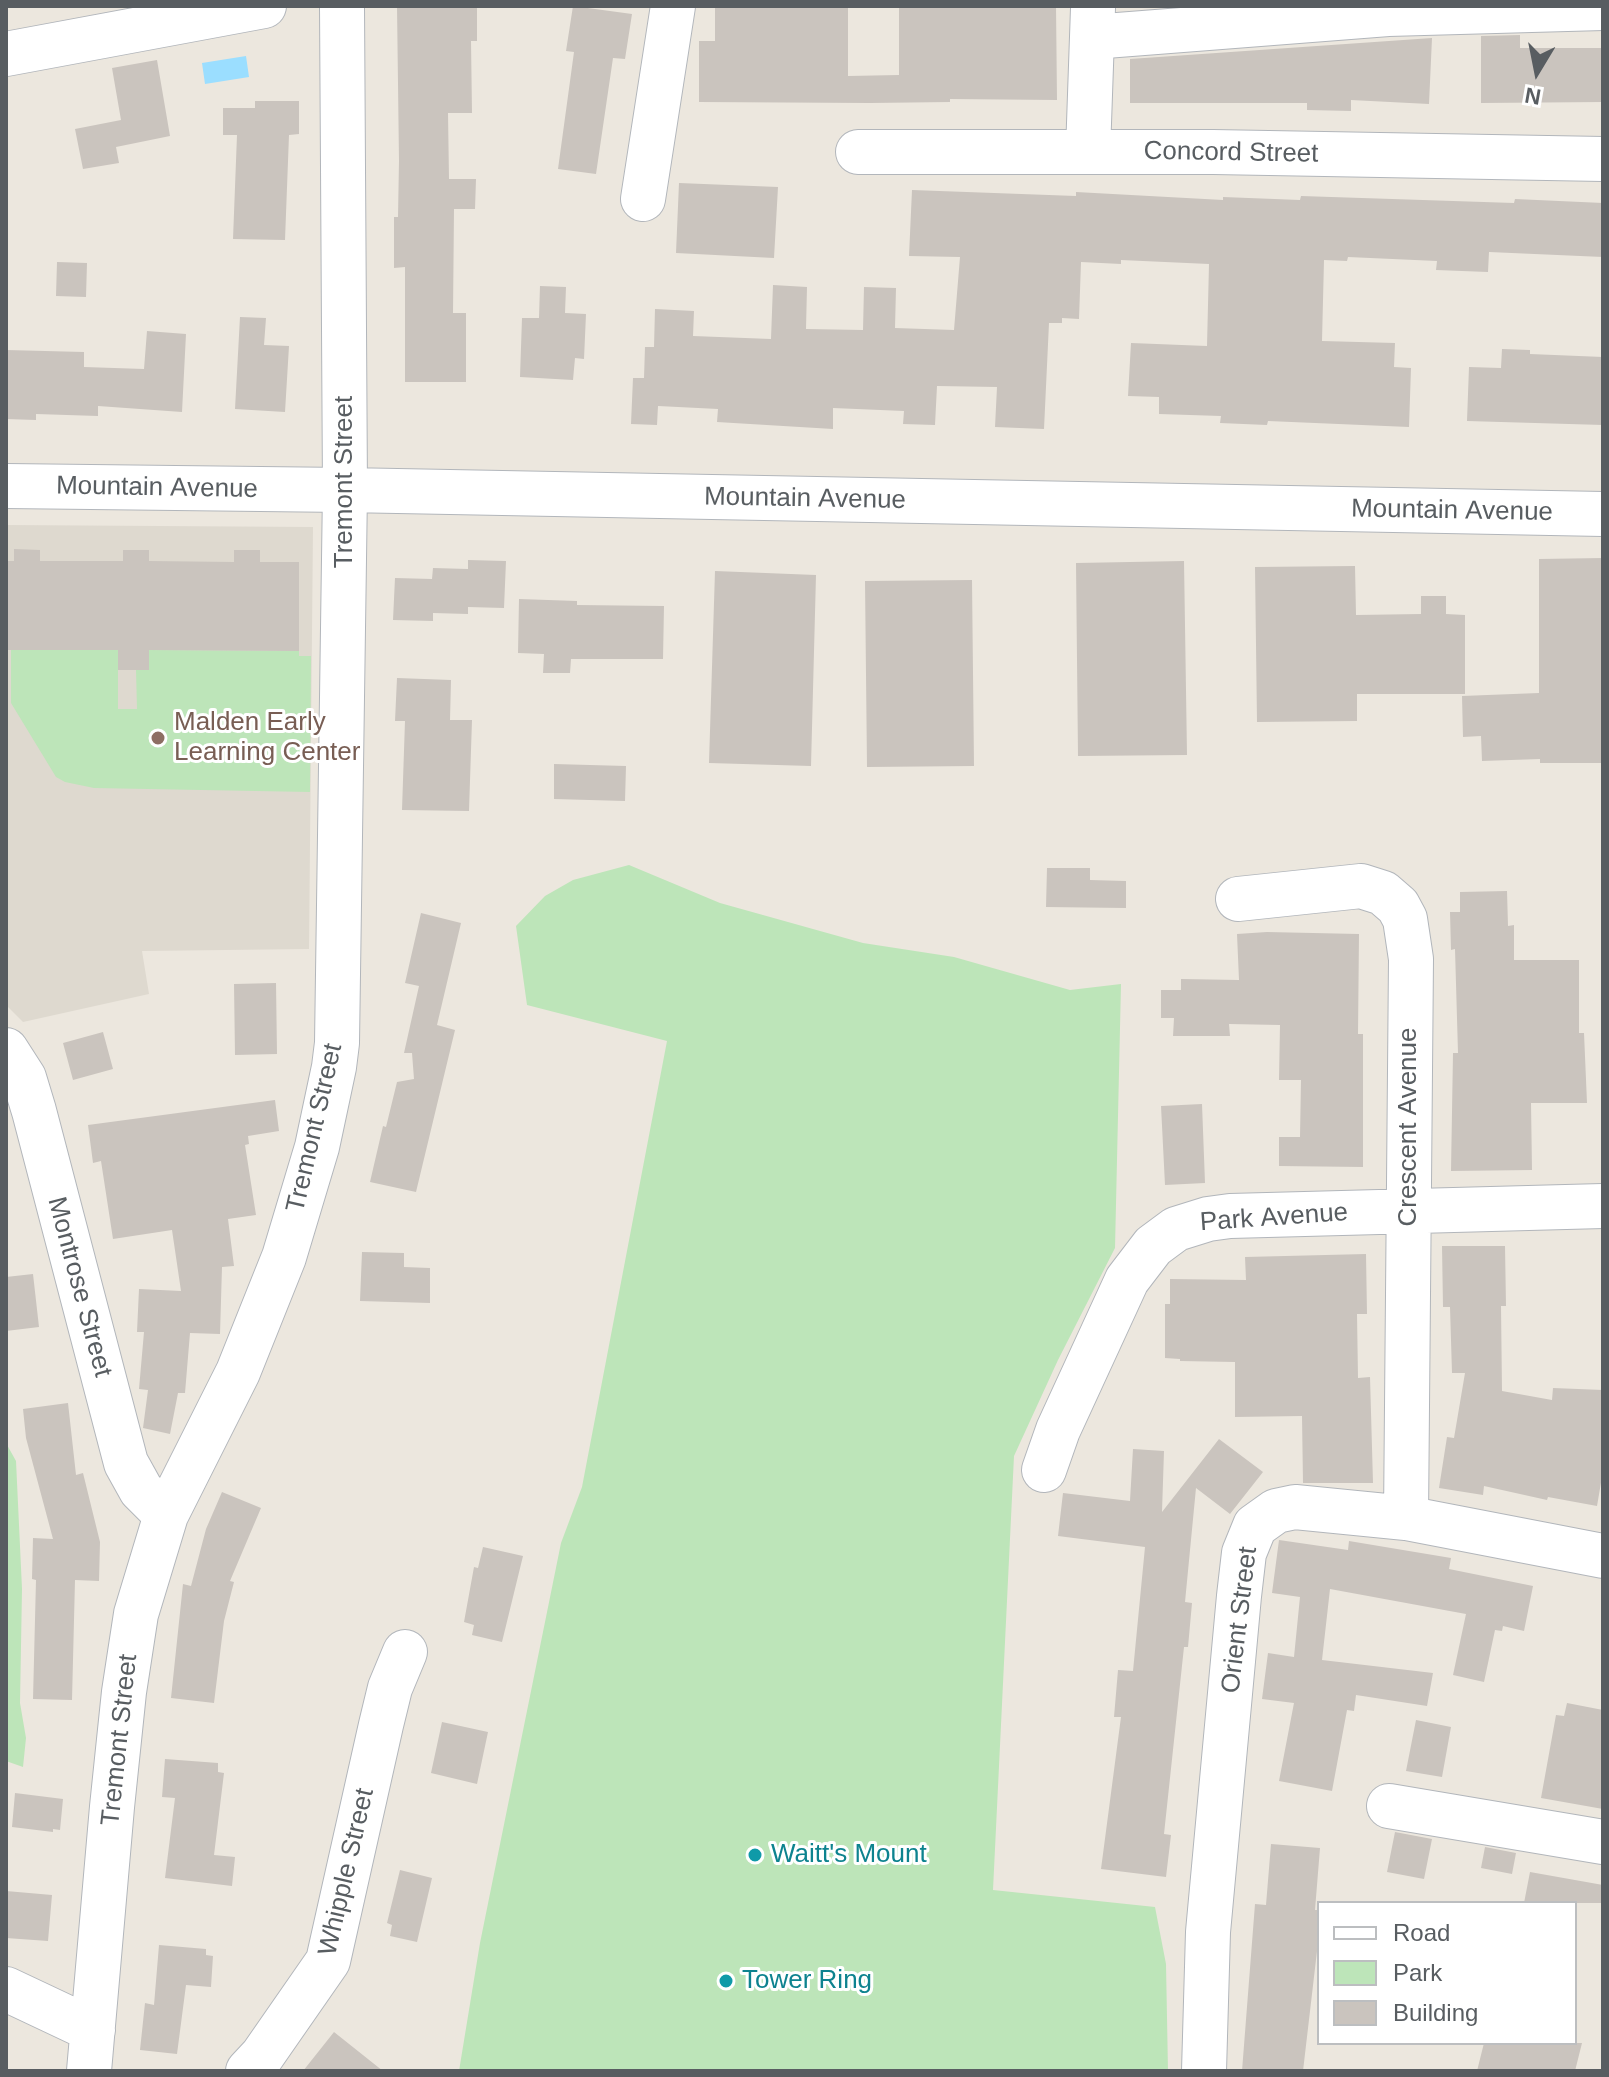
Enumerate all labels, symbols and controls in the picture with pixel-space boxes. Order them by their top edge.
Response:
north arrow [1497,32,1577,112]
text: N [1523,82,1543,110]
street label: Concord Street [1143,136,1319,170]
street label: Tremont Street [329,396,361,568]
street label: Mountain Avenue [56,471,258,505]
street label: Mountain Avenue [704,482,906,516]
street label: Mountain Avenue [1351,494,1553,528]
place label: Malden Early Learning Center [174,707,360,768]
marker: Malden Early Learning Center [149,729,167,747]
street label: Crescent Avenue [1393,1028,1425,1226]
street label: Tremont Street [280,1040,350,1216]
street label: Montrose Street [40,1194,118,1380]
street label: Park Avenue [1199,1197,1349,1239]
street label: Orient Street [1216,1545,1264,1695]
street label: Tremont Street [95,1653,145,1827]
street label: Whipple Street [313,1785,381,1959]
place label: Waitt's Mount [771,1839,927,1871]
marker: Waitt's Mount [746,1846,764,1864]
legend [1317,1901,1577,2045]
text: Road [1393,1919,1450,1946]
text: Park [1393,1959,1442,1986]
place label: Tower Ring [742,1965,872,1997]
marker: Tower Ring [717,1972,735,1990]
text: Building [1393,1999,1478,2026]

